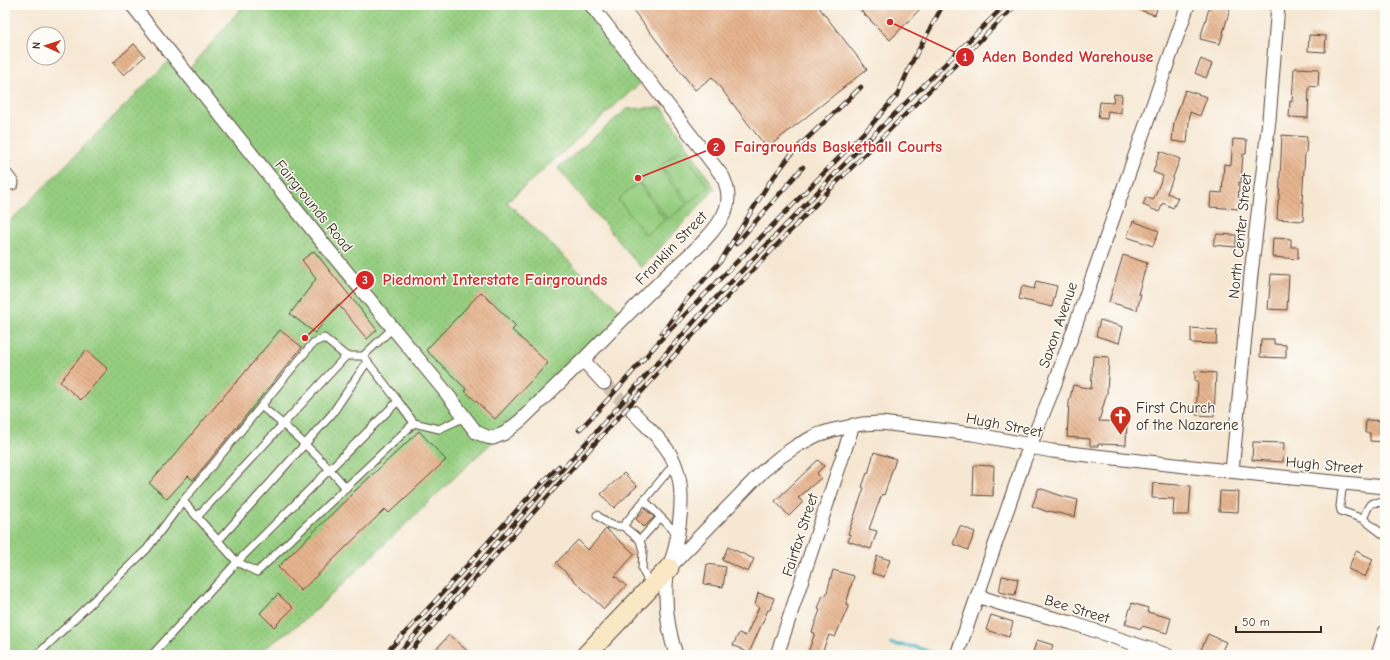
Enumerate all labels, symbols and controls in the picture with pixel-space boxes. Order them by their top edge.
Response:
north arrow [26,26,66,66]
text: N [30,42,43,49]
callout: Aden Bonded Warehouse [955,43,1161,71]
text: Aden Bonded Warehouse [983,48,1154,66]
text: 1 [963,50,968,64]
callout: Fairgrounds Basketball Courts [706,133,950,161]
text: Fairgrounds Basketball Courts [734,138,942,156]
text: 2 [713,140,719,154]
street label: Fairgrounds Road [271,156,357,256]
street label: North Center Street [1224,172,1256,300]
street label: Franklin Street [631,207,711,288]
callout: Piedmont Interstate Fairgrounds [355,266,616,294]
text: Piedmont Interstate Fairgrounds [383,271,608,289]
text: 3 [362,273,368,287]
street label: Saxon Avenue [1035,279,1081,370]
place label: First Church of the Nazarene [1136,399,1239,434]
church icon: First Church of the Nazarene [1108,404,1134,437]
street label: Hugh Street [964,409,1044,441]
street label: Hugh Street [1285,453,1364,477]
street label: Fairfax Street [778,491,822,579]
street label: Bee Street [1042,591,1112,628]
scale bar [1236,608,1321,634]
text: 50 m [1242,615,1270,629]

